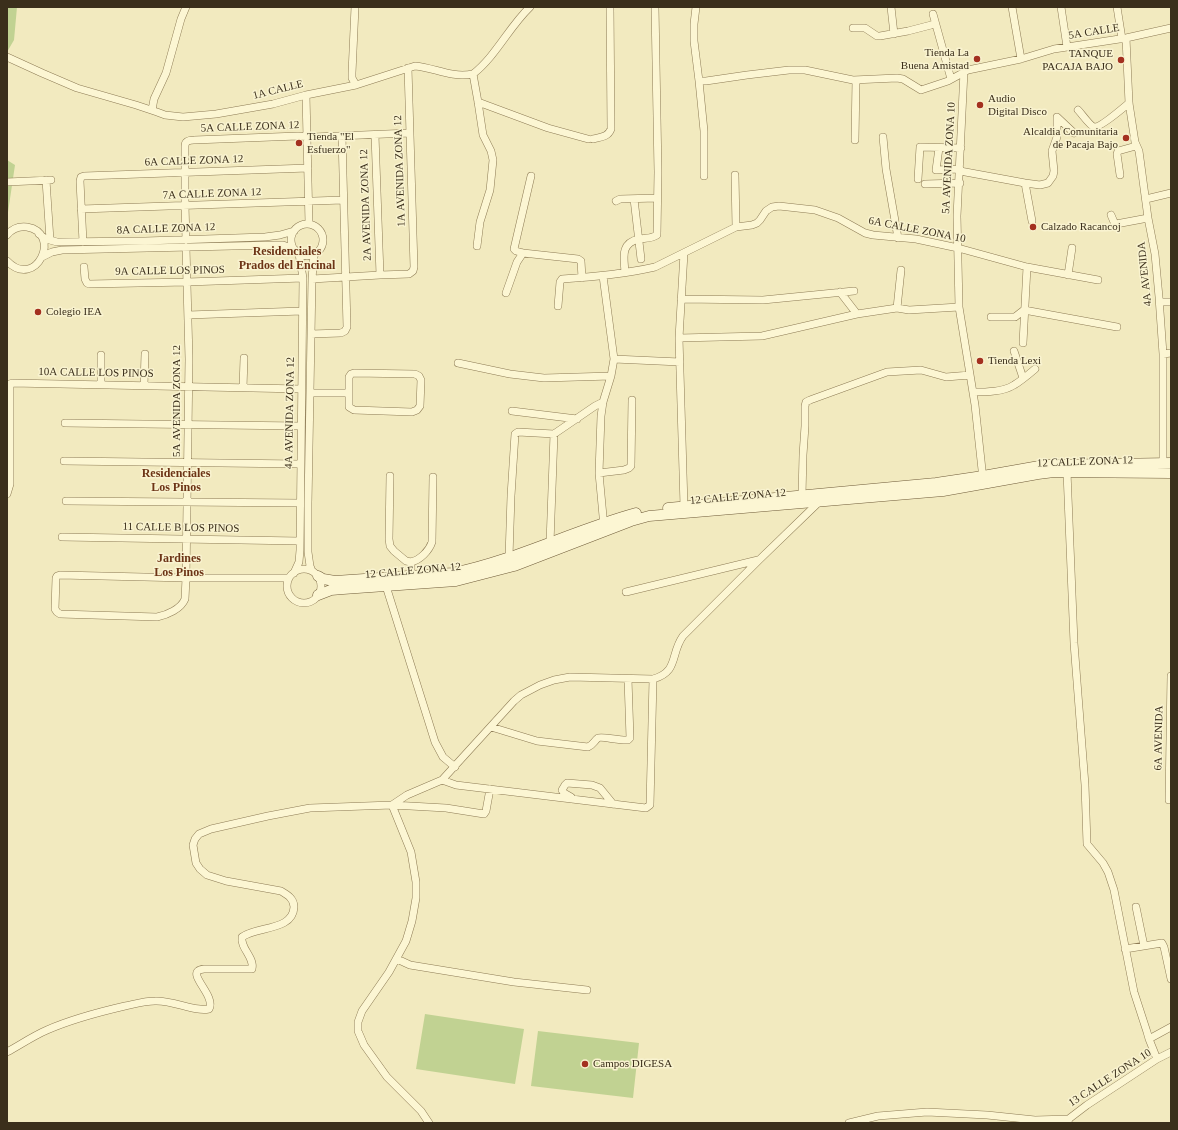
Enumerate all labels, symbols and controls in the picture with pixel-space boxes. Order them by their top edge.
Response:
street label: 5A CALLE [1067,21,1121,43]
place label: Tienda La Buena Amistad [901,46,969,72]
place label: TANQUE PACAJA BAJO [1042,47,1113,73]
marker: Tienda La Buena Amistad [972,54,982,64]
marker: TANQUE PACAJA BAJO [1116,55,1126,65]
street label: 1A CALLE [251,77,305,103]
place label: Audio Digital Disco [988,92,1047,118]
marker: Audio Digital Disco [975,100,985,110]
street label: 5A AVENIDA ZONA 10 [939,102,959,214]
street label: 1A AVENIDA ZONA 12 [391,115,409,227]
street label: 5A CALLE ZONA 12 [200,119,300,135]
place label: Alcaldia Comunitaria de Pacaja Bajo [1023,125,1118,151]
place label: Tienda "El Esfuerzo" [307,130,354,156]
marker: Alcaldia Comunitaria de Pacaja Bajo [1121,133,1131,143]
marker: Tienda "El Esfuerzo" [294,138,304,148]
street label: 2A AVENIDA ZONA 12 [357,149,375,261]
street label: 6A CALLE ZONA 12 [144,153,244,169]
street label: 7A CALLE ZONA 12 [162,186,262,202]
street label: 6A CALLE ZONA 10 [867,214,967,246]
place label: Calzado Racancoj [1041,220,1121,234]
street label: 8A CALLE ZONA 12 [116,221,216,237]
marker: Calzado Racancoj [1028,222,1038,232]
street label: 4A AVENIDA [1135,241,1155,307]
district label: Residenciales Prados del Encinal [239,245,335,273]
street label: 9A CALLE LOS PINOS [115,263,225,279]
place label: Colegio IEA [46,305,102,319]
marker: Colegio IEA [33,307,43,317]
street label: 5A AVENIDA ZONA 12 [170,345,184,457]
place label: Tienda Lexi [988,354,1041,368]
marker: Tienda Lexi [975,356,985,366]
street label: 4A AVENIDA ZONA 12 [282,357,298,469]
street label: 10A CALLE LOS PINOS [38,365,154,381]
street label: 12 CALLE ZONA 12 [1037,454,1133,470]
district label: Residenciales Los Pinos [142,467,210,495]
street label: 12 CALLE ZONA 12 [689,486,787,508]
street label: 11 CALLE B LOS PINOS [122,520,240,536]
district label: Jardines Los Pinos [154,552,204,580]
street label: 12 CALLE ZONA 12 [364,560,462,582]
street label: 6A AVENIDA [1152,705,1166,771]
street label: 13 CALLE ZONA 10 [1066,1046,1154,1110]
place label: Campos DIGESA [593,1057,672,1071]
marker: Campos DIGESA [580,1059,590,1069]

